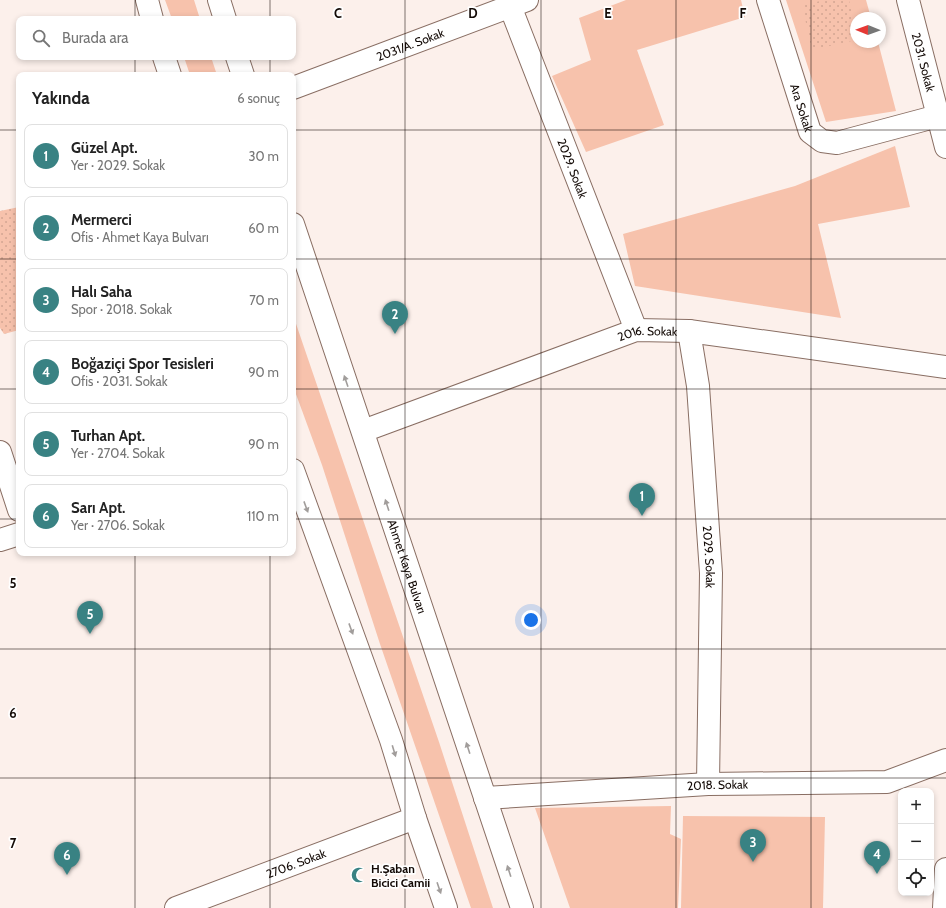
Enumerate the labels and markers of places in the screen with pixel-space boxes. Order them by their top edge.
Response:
pin: 2 [382,301,408,334]
pin: 1 [629,483,655,516]
pin: 5 [77,601,103,634]
pin: 3 [740,829,766,862]
pin: 4 [864,841,890,874]
pin: 6 [54,842,80,875]
place label: H.Şaban Bicici Camii [371,861,430,890]
mosque icon: H.Şaban Bicici Camii [350,866,368,884]

